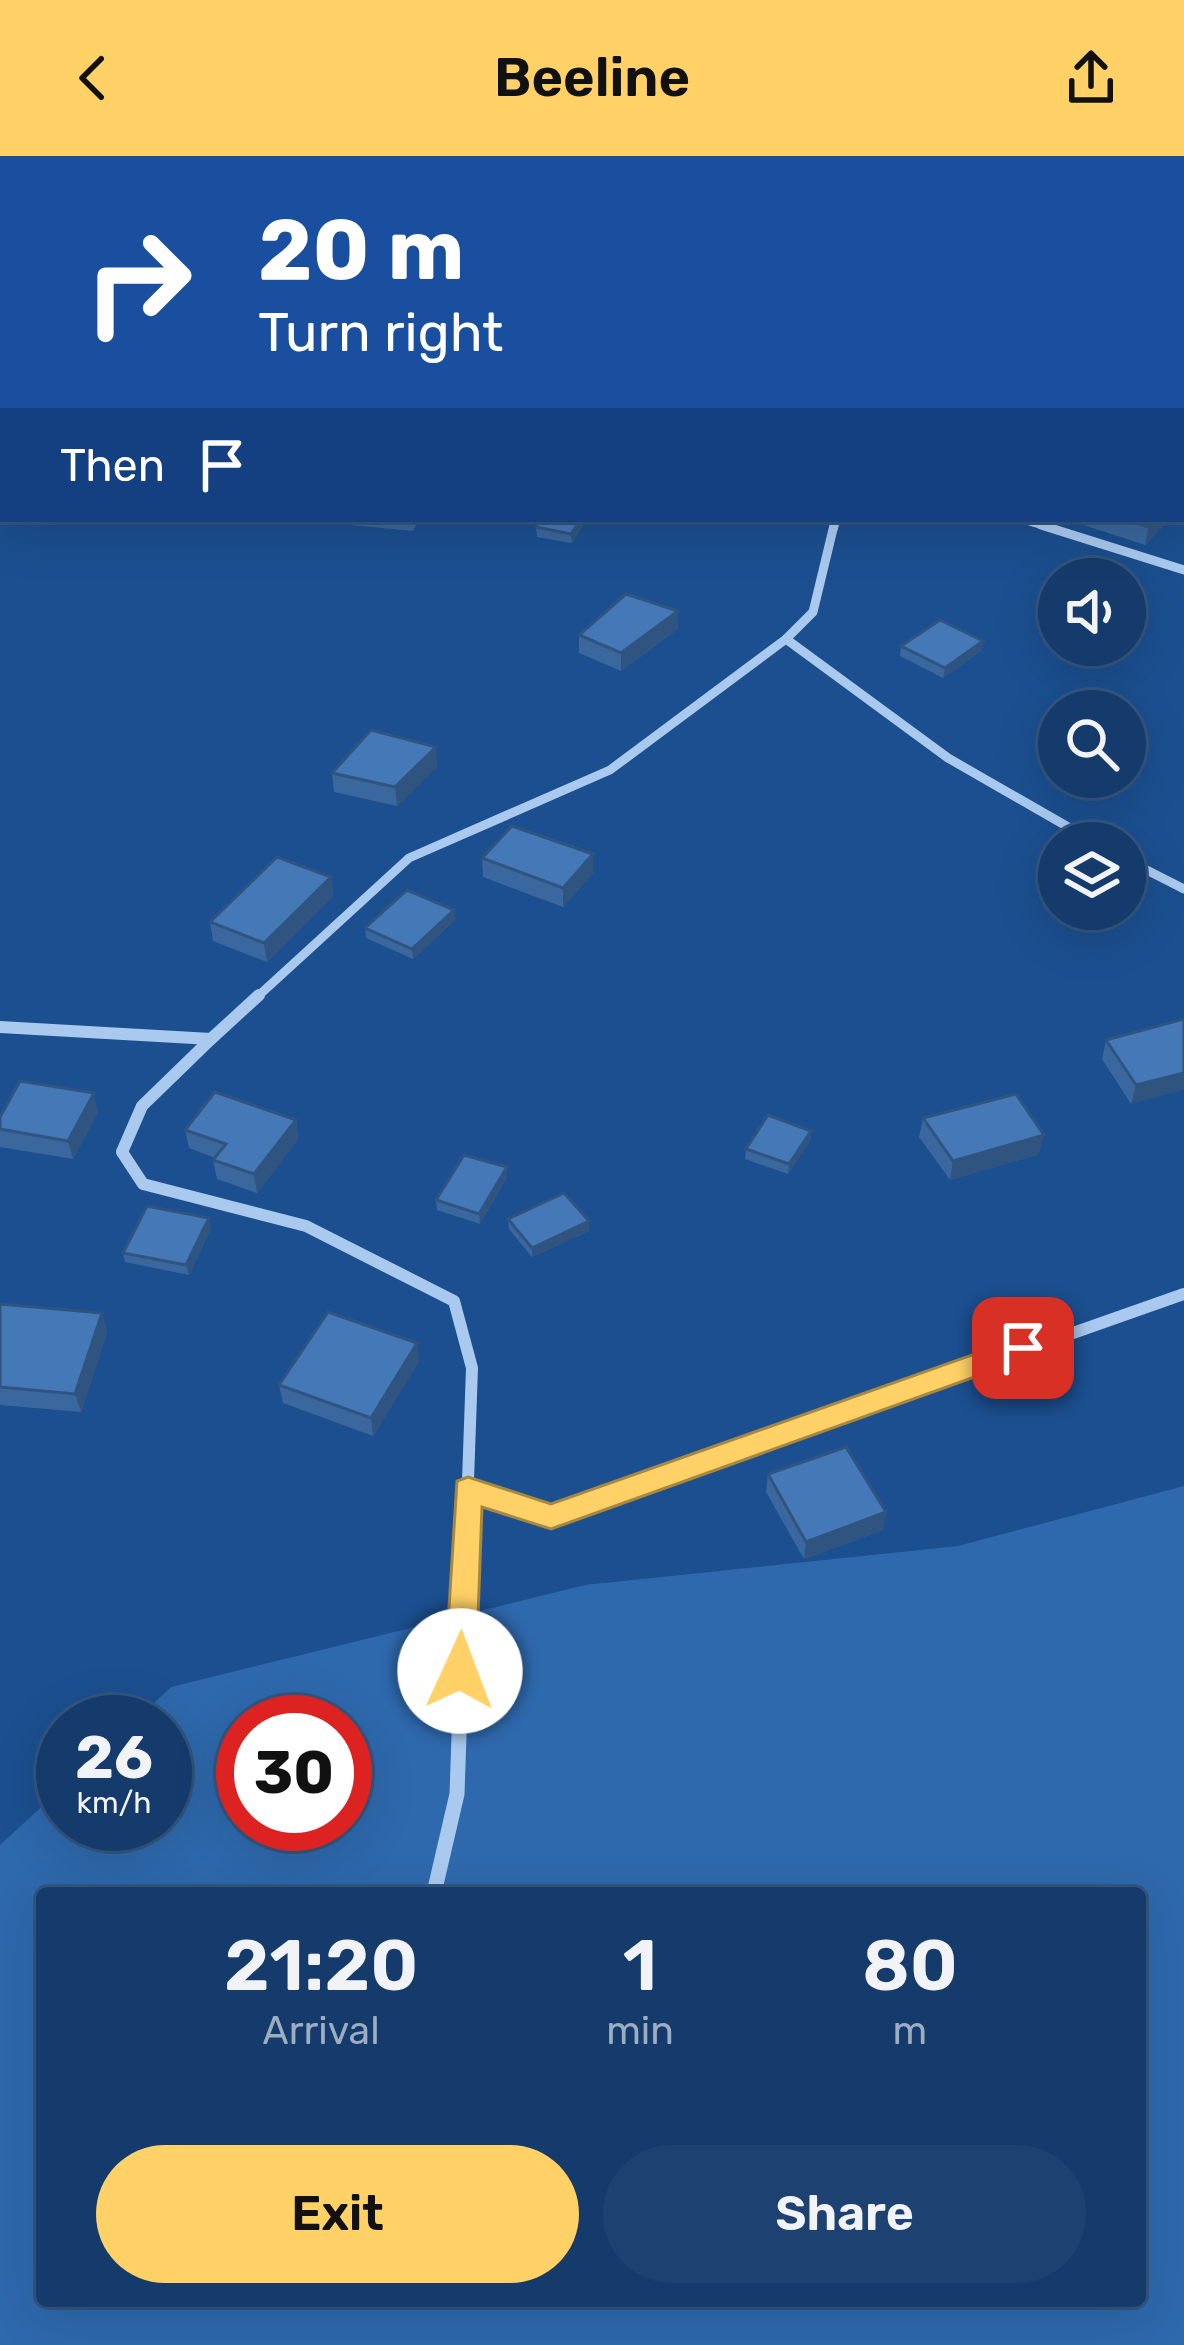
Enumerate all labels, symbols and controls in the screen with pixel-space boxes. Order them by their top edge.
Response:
icon: back [60,45,126,111]
icon: share [1058,45,1124,111]
text: Beeline [494,46,690,110]
text: 20 m [258,200,465,300]
icon: right [60,204,216,360]
text: Turn right [258,301,503,365]
icon: arrive [189,432,255,498]
text: Then [60,439,165,492]
map controls [1038,558,1146,930]
button: sound [1038,558,1146,666]
button: search [1038,690,1146,798]
button: layers [1038,822,1146,930]
pin [972,1297,1074,1399]
icon: arrive [990,1315,1056,1381]
position arrow [397,1608,523,1734]
speed limit sign: 30 [216,1695,372,1851]
text: 26 [75,1722,153,1793]
text: km/h [77,1785,151,1821]
text: 21:20 [224,1923,418,2008]
text: 1 [623,1923,657,2008]
text: 80 [862,1923,958,2008]
text: Arrival [263,2008,380,2054]
text: min [606,2008,674,2054]
text: m [893,2008,927,2054]
button: Exit [96,2145,579,2283]
button: Share [603,2145,1086,2283]

